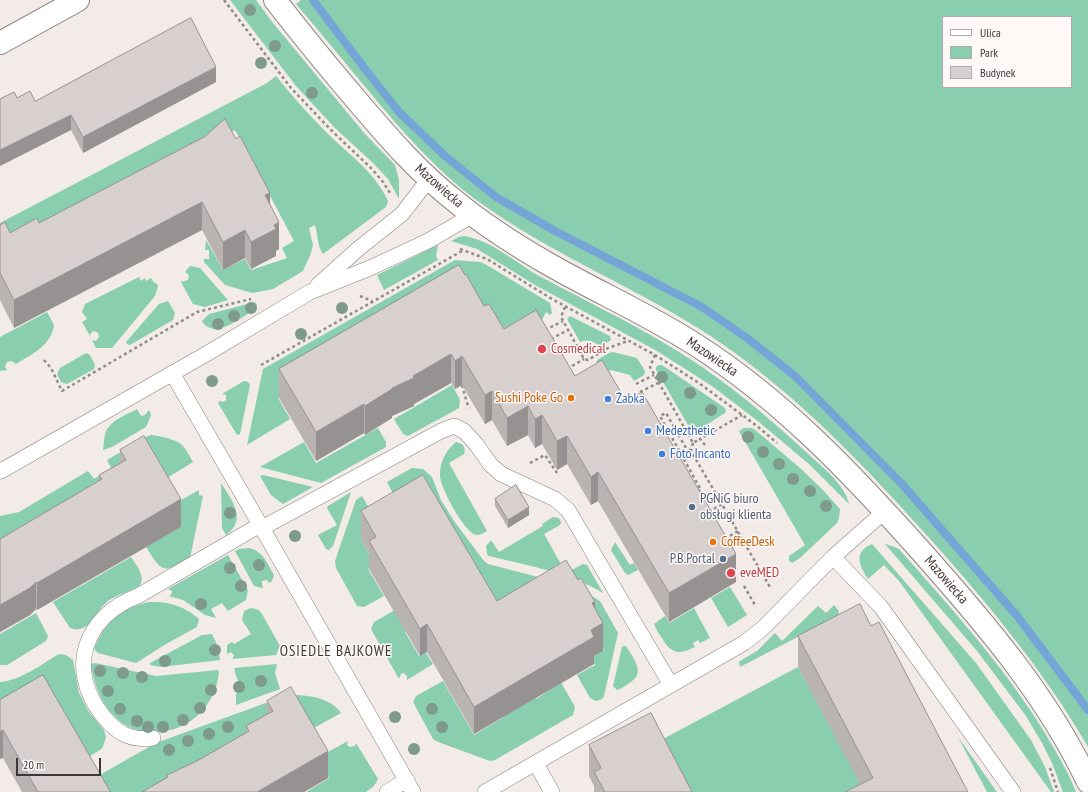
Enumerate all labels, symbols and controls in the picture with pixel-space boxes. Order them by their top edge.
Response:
legend [942,16,1072,88]
text: Ulica [980,25,1001,40]
text: Park [980,45,998,60]
text: Budynek [980,65,1015,80]
street label: Mazowiecka [411,161,467,211]
street label: Mazowiecka [683,334,741,380]
place label: Cosmedical [551,341,606,357]
marker: Cosmedical [536,343,548,355]
place label: Sushi Poke Go [495,390,563,406]
place label: Żabka [616,391,645,407]
marker: Sushi Poke Go [566,393,576,403]
marker: Żabka [603,394,613,404]
place label: Medezthetic [656,423,715,439]
marker: Medezthetic [643,426,653,436]
place label: Foto Incanto [670,446,731,462]
marker: Foto Incanto [657,449,667,459]
place label: PGNiG biuro obsługi klienta [700,491,771,524]
marker: PGNiG biuro obsługi klienta [687,502,697,512]
place label: CoffeeDesk [721,534,775,550]
marker: CoffeeDesk [708,537,718,547]
place label: P.B.Portal [670,551,715,567]
street label: Mazowiecka [921,552,971,608]
marker: P.B.Portal [718,554,728,564]
place label: eveMED [740,565,779,581]
marker: eveMED [725,567,737,579]
district label: OSIEDLE BAJKOWE [280,643,392,661]
scale bar [18,750,103,776]
text: 20 m [23,757,44,772]

